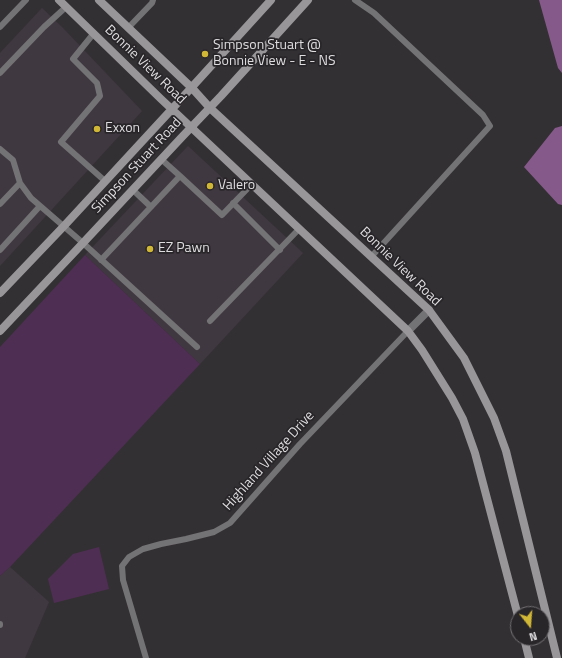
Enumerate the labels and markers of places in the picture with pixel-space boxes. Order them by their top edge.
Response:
place label: Simpson Stuart @ Bonnie View - E - NS [213,38,336,70]
marker: Simpson Stuart @ Bonnie View - E - NS [200,49,210,59]
place label: Exxon [105,121,140,137]
marker: Exxon [92,124,102,134]
place label: Valero [218,178,255,194]
marker: Valero [205,181,215,191]
place label: EZ Pawn [158,241,210,257]
marker: EZ Pawn [145,244,155,254]

